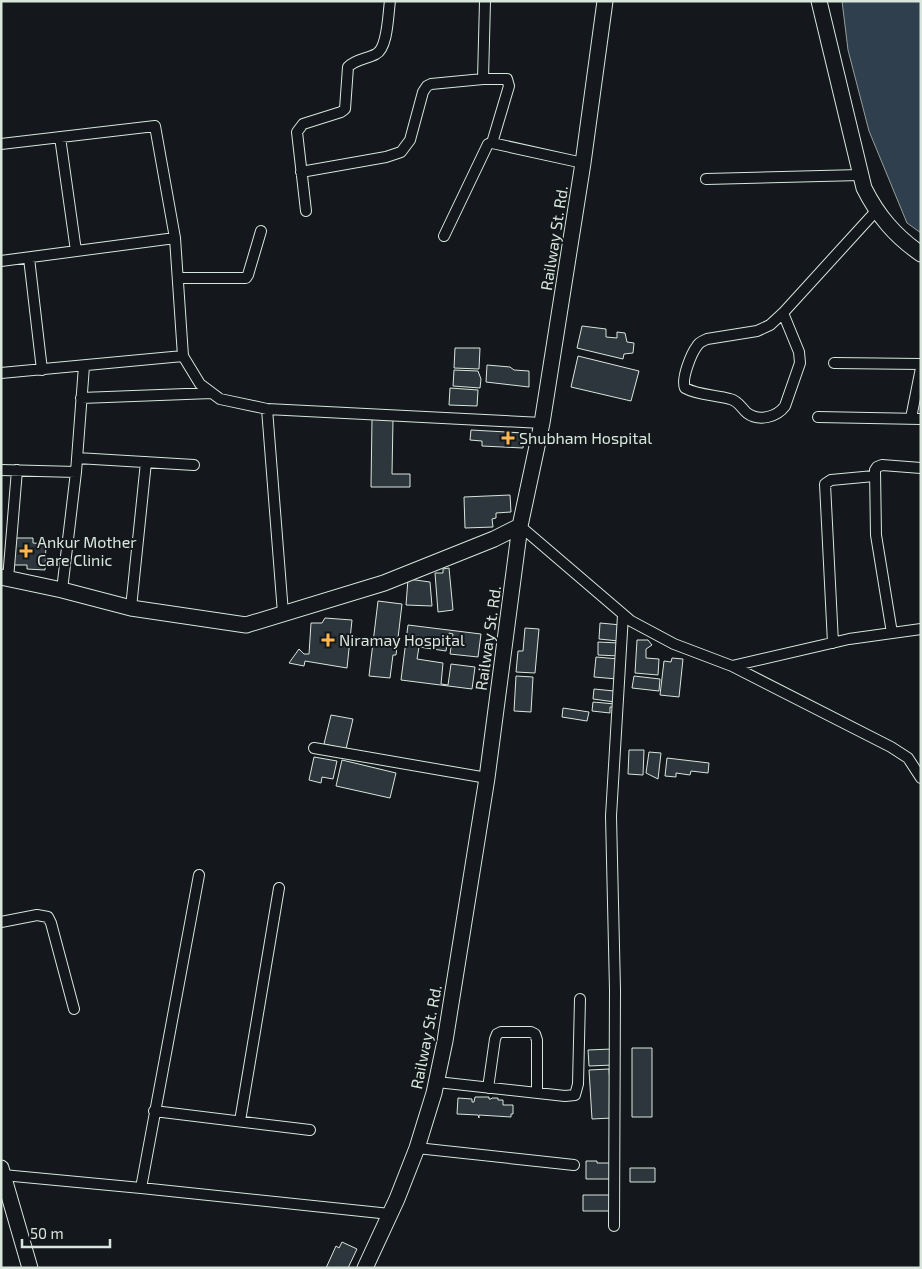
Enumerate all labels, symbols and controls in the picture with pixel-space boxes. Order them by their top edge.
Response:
street label: Railway St. Rd. [536,184,571,292]
place label: Shubham Hospital [519,428,652,447]
marker: Shubham Hospital [501,431,515,445]
place label: Ankur Mother Care Clinic [37,532,137,569]
marker: Ankur Mother Care Clinic [19,544,33,558]
street label: Railway St. Rd. [471,584,504,692]
place label: Niramay Hospital [339,630,465,649]
marker: Niramay Hospital [321,633,335,647]
street label: Railway St. Rd. [406,983,445,1091]
scale bar [22,1216,110,1248]
text: 50 m [30,1224,64,1242]

